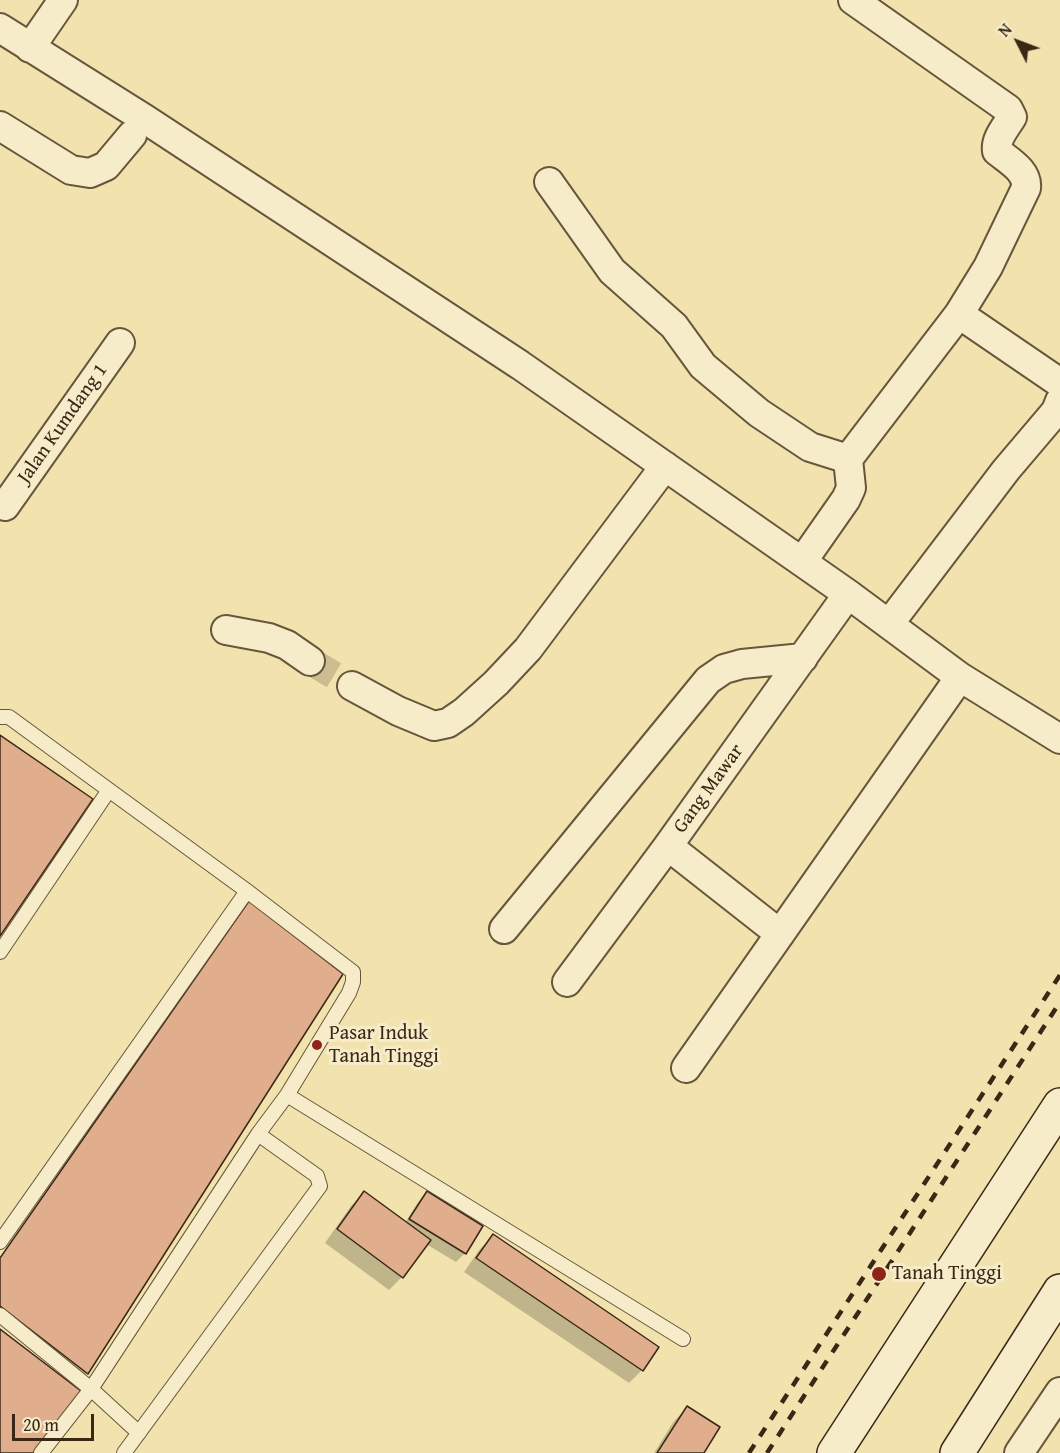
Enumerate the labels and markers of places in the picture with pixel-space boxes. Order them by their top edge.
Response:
place label: Pasar Induk Tanah Tinggi [329,1022,439,1069]
marker: Pasar Induk Tanah Tinggi [310,1038,324,1052]
place label: Tanah Tinggi [892,1262,1002,1286]
marker: Tanah Tinggi [870,1265,888,1283]

